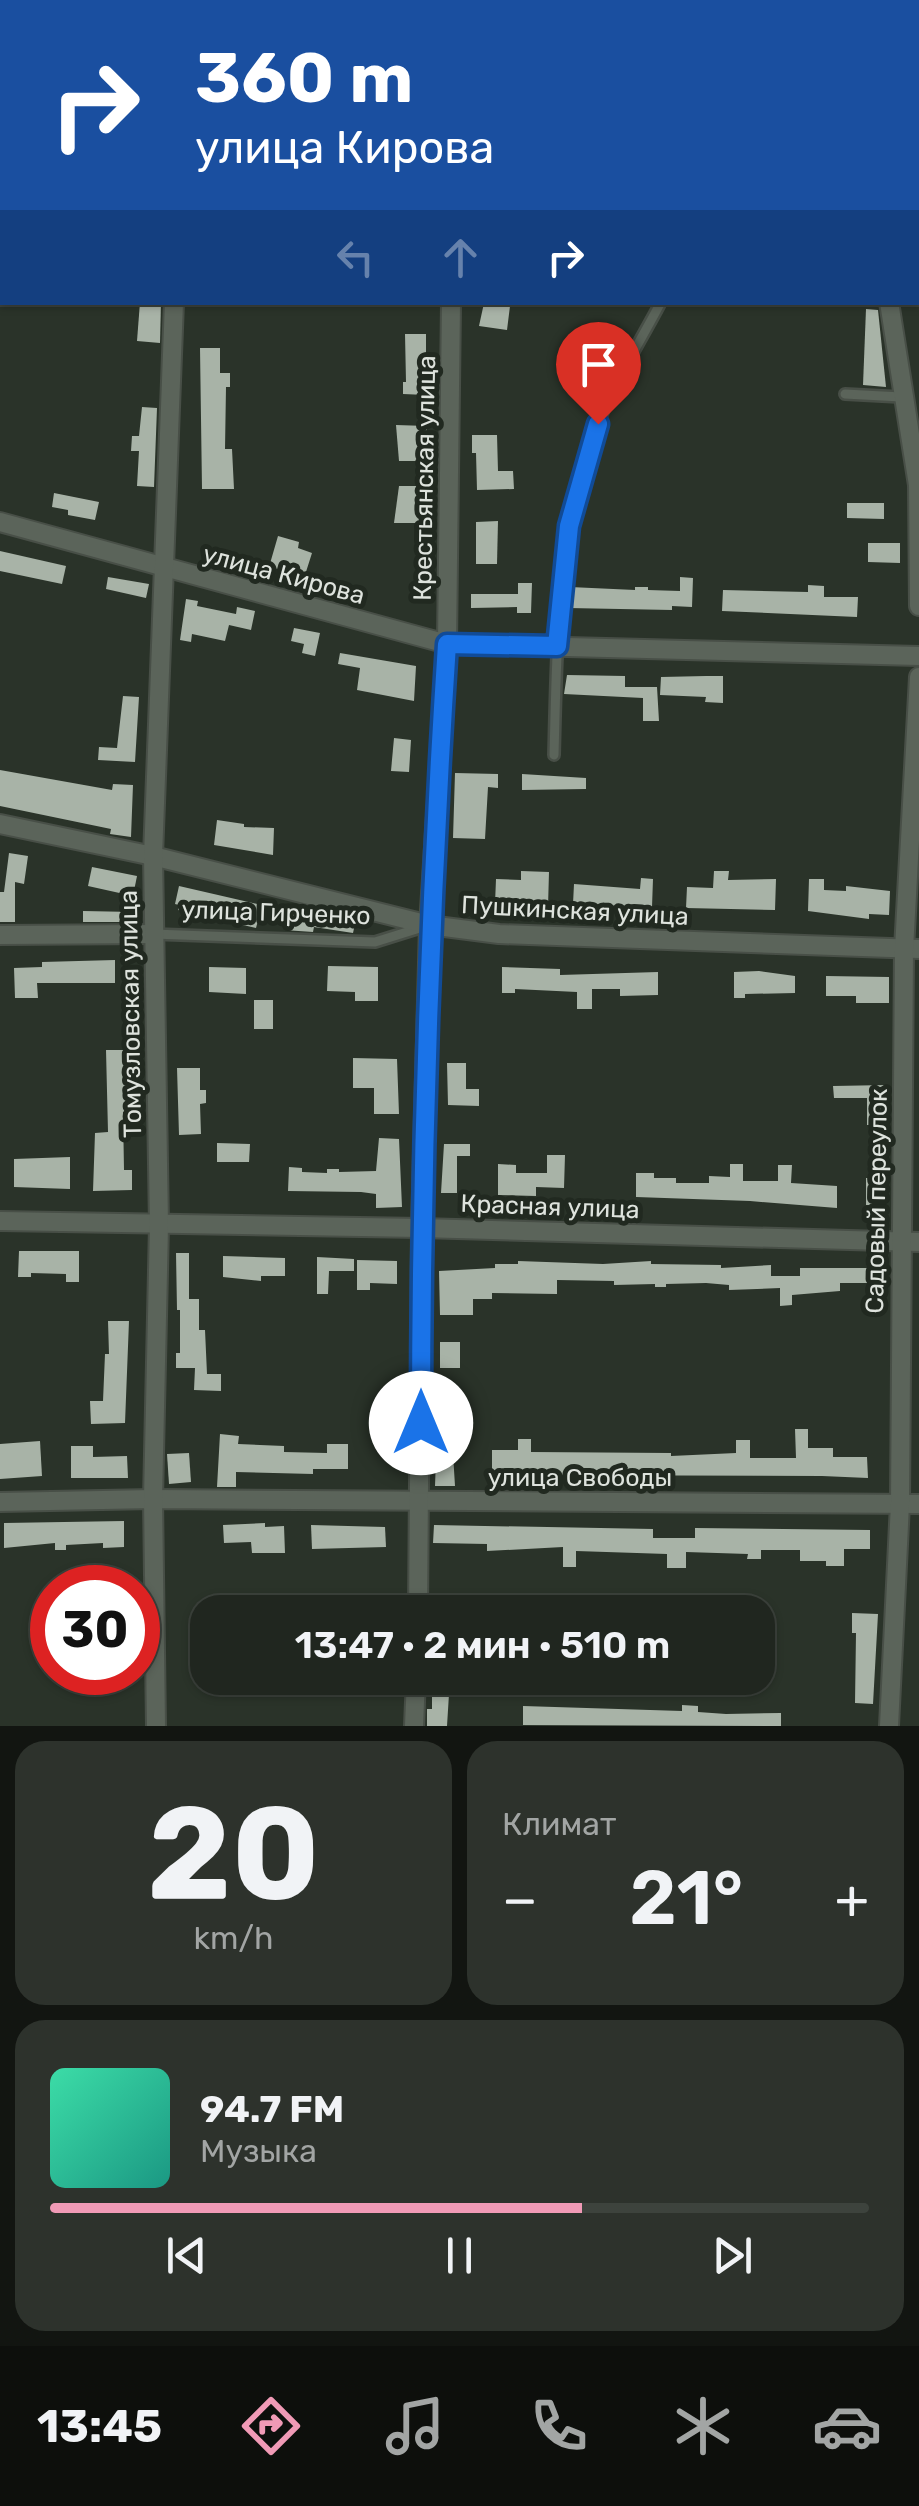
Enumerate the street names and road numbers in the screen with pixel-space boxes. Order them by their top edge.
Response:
street label: Крестьянская улица [408,355,441,601]
street label: улица Кирова [200,539,368,610]
street label: Томузловская улица [114,890,147,1138]
street label: Пушкинская улица [461,890,689,931]
street label: улица Гирченко [181,895,371,930]
street label: Садовый переулок [860,1088,893,1314]
street label: Красная улица [460,1189,640,1224]
street label: улица Свободы [488,1463,672,1492]

